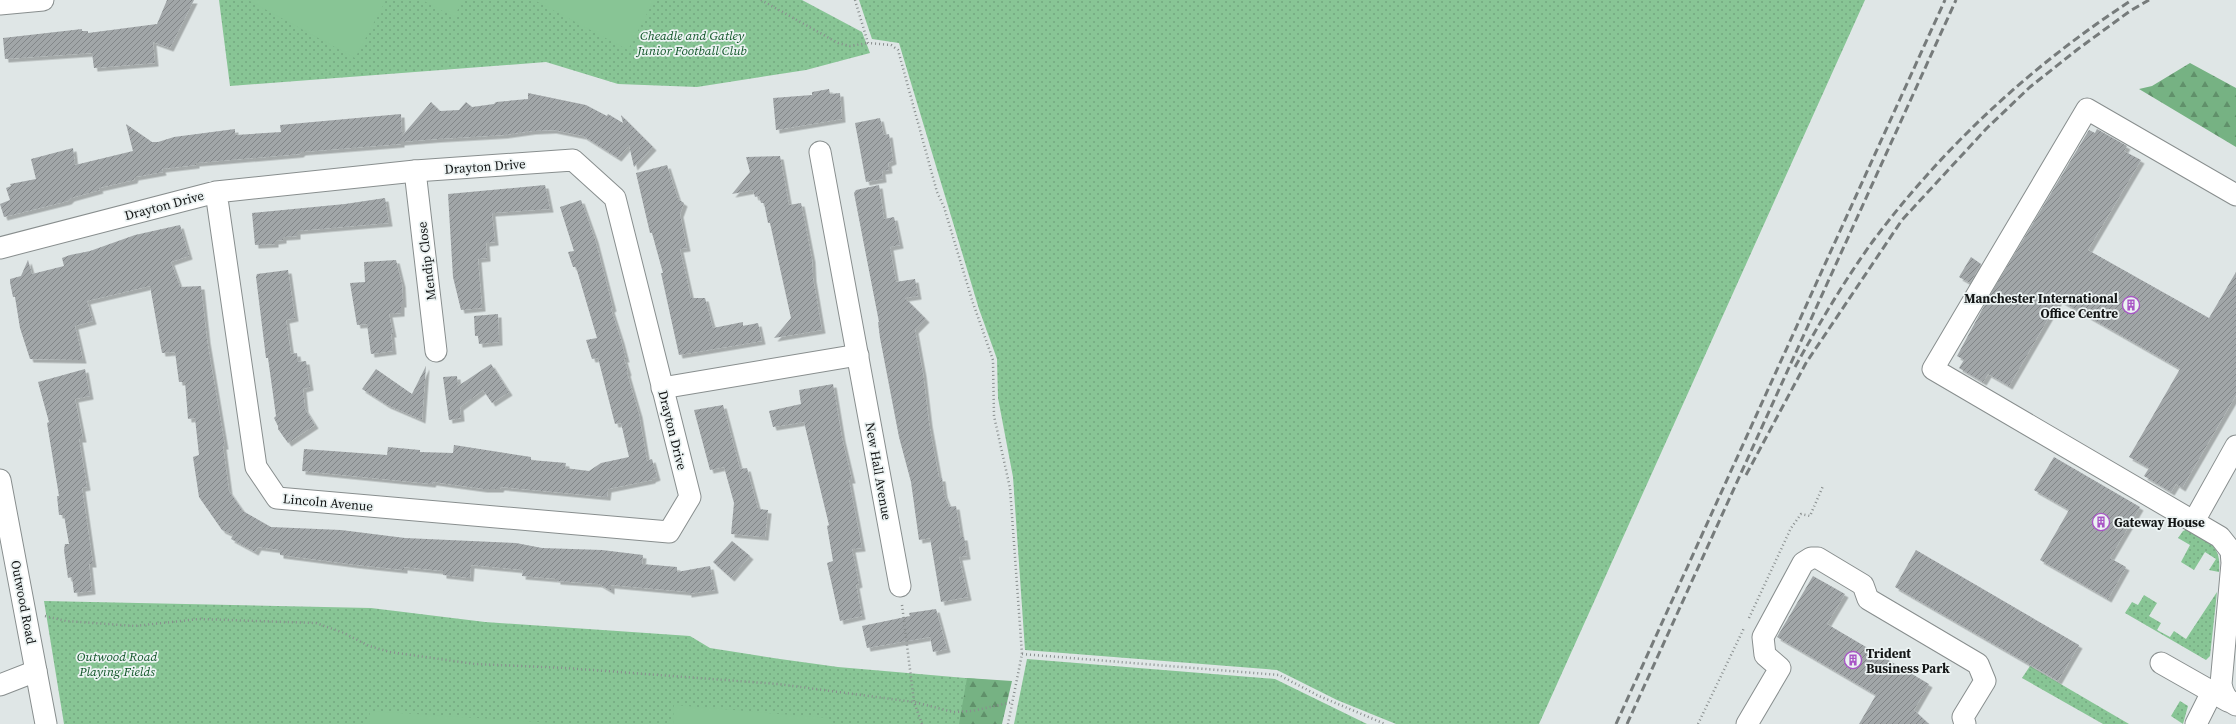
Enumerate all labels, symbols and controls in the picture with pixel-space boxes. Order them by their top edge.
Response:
park label: Cheadle and Gatley Junior Football Club [635,27,747,59]
street label: Drayton Drive [444,155,527,178]
street label: Drayton Drive [123,187,206,224]
street label: Mendip Close [413,220,440,301]
place label: Manchester International Office Centre [1964,290,2118,322]
building icon: Manchester International Office Centre [2121,295,2141,315]
street label: Drayton Drive [654,389,691,472]
street label: New Hall Avenue [862,421,896,522]
street label: Lincoln Avenue [282,490,374,515]
building icon: Gateway House [2091,512,2111,532]
place label: Gateway House [2114,514,2205,531]
street label: Outwood Road [7,559,40,646]
place label: Trident Business Park [1866,645,1950,677]
park label: Outwood Road Playing Fields [77,648,157,680]
building icon: Trident Business Park [1843,650,1863,670]

